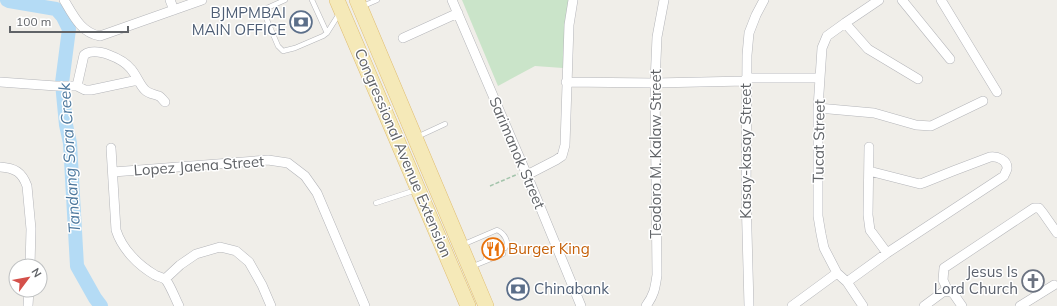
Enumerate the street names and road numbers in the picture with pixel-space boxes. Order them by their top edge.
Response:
street label: Congressional Avenue Extension [351,45,456,260]
street label: Teodoro M. Kalaw Street [646,69,665,239]
street label: Kasay-kasay Street [736,83,755,219]
street label: Sarimanok Street [485,94,550,212]
street label: Tucat Street [808,99,829,183]
street label: Lopez Jaena Street [133,151,265,180]

